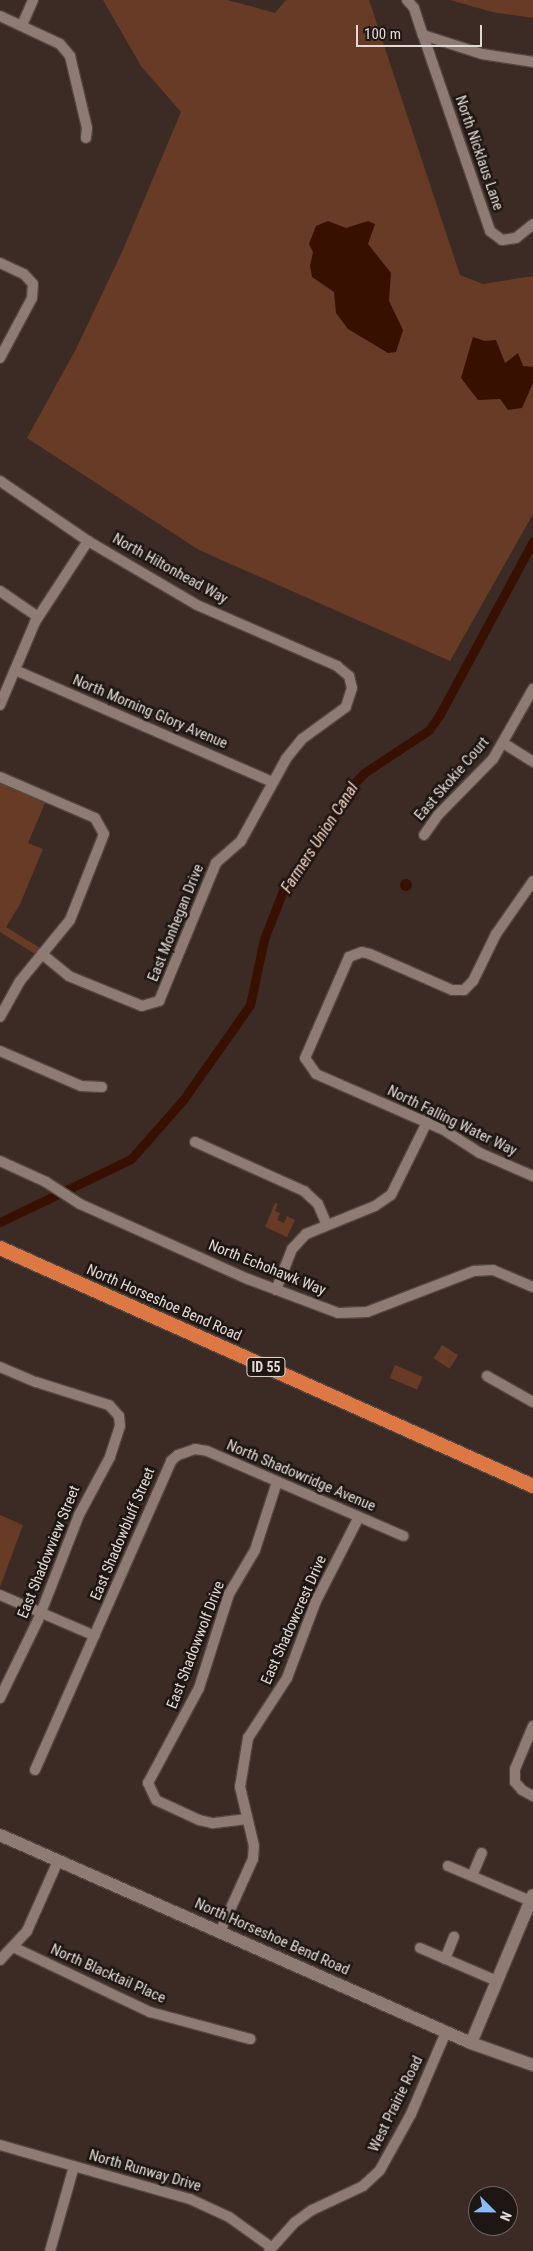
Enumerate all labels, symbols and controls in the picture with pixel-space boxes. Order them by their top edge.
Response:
scale bar [358,15,484,47]
text: 100 m [364,25,401,43]
street label: North Nicklaus Lane [451,93,507,213]
street label: North Hiltonhead Way [109,530,231,608]
street label: North Morning Glory Avenue [70,671,230,753]
street label: East Skokie Court [411,734,493,824]
water label: Farmers Union Canal [277,779,363,897]
street label: East Monhegan Drive [144,862,208,984]
street label: North Falling Water Way [384,1082,520,1160]
street label: North Echohawk Way [206,1236,328,1300]
street label: North Horseshoe Bend Road [84,1261,244,1345]
road number: ID 55 [246,1355,286,1378]
street label: North Shadowridge Avenue [224,1436,378,1516]
street label: East Shadowbluff Street [87,1465,159,1603]
street label: East Shadowview Street [14,1483,84,1621]
street label: East Shadowcrest Drive [257,1553,331,1687]
street label: East Shadowwolf Drive [163,1579,229,1711]
street label: North Horseshoe Bend Road [192,1895,352,1979]
street label: North Blacktail Place [48,1941,168,2007]
street label: West Prairie Road [365,2053,427,2155]
street label: North Runway Drive [87,2146,203,2196]
north arrow [468,2186,518,2236]
text: N [497,2209,515,2224]

